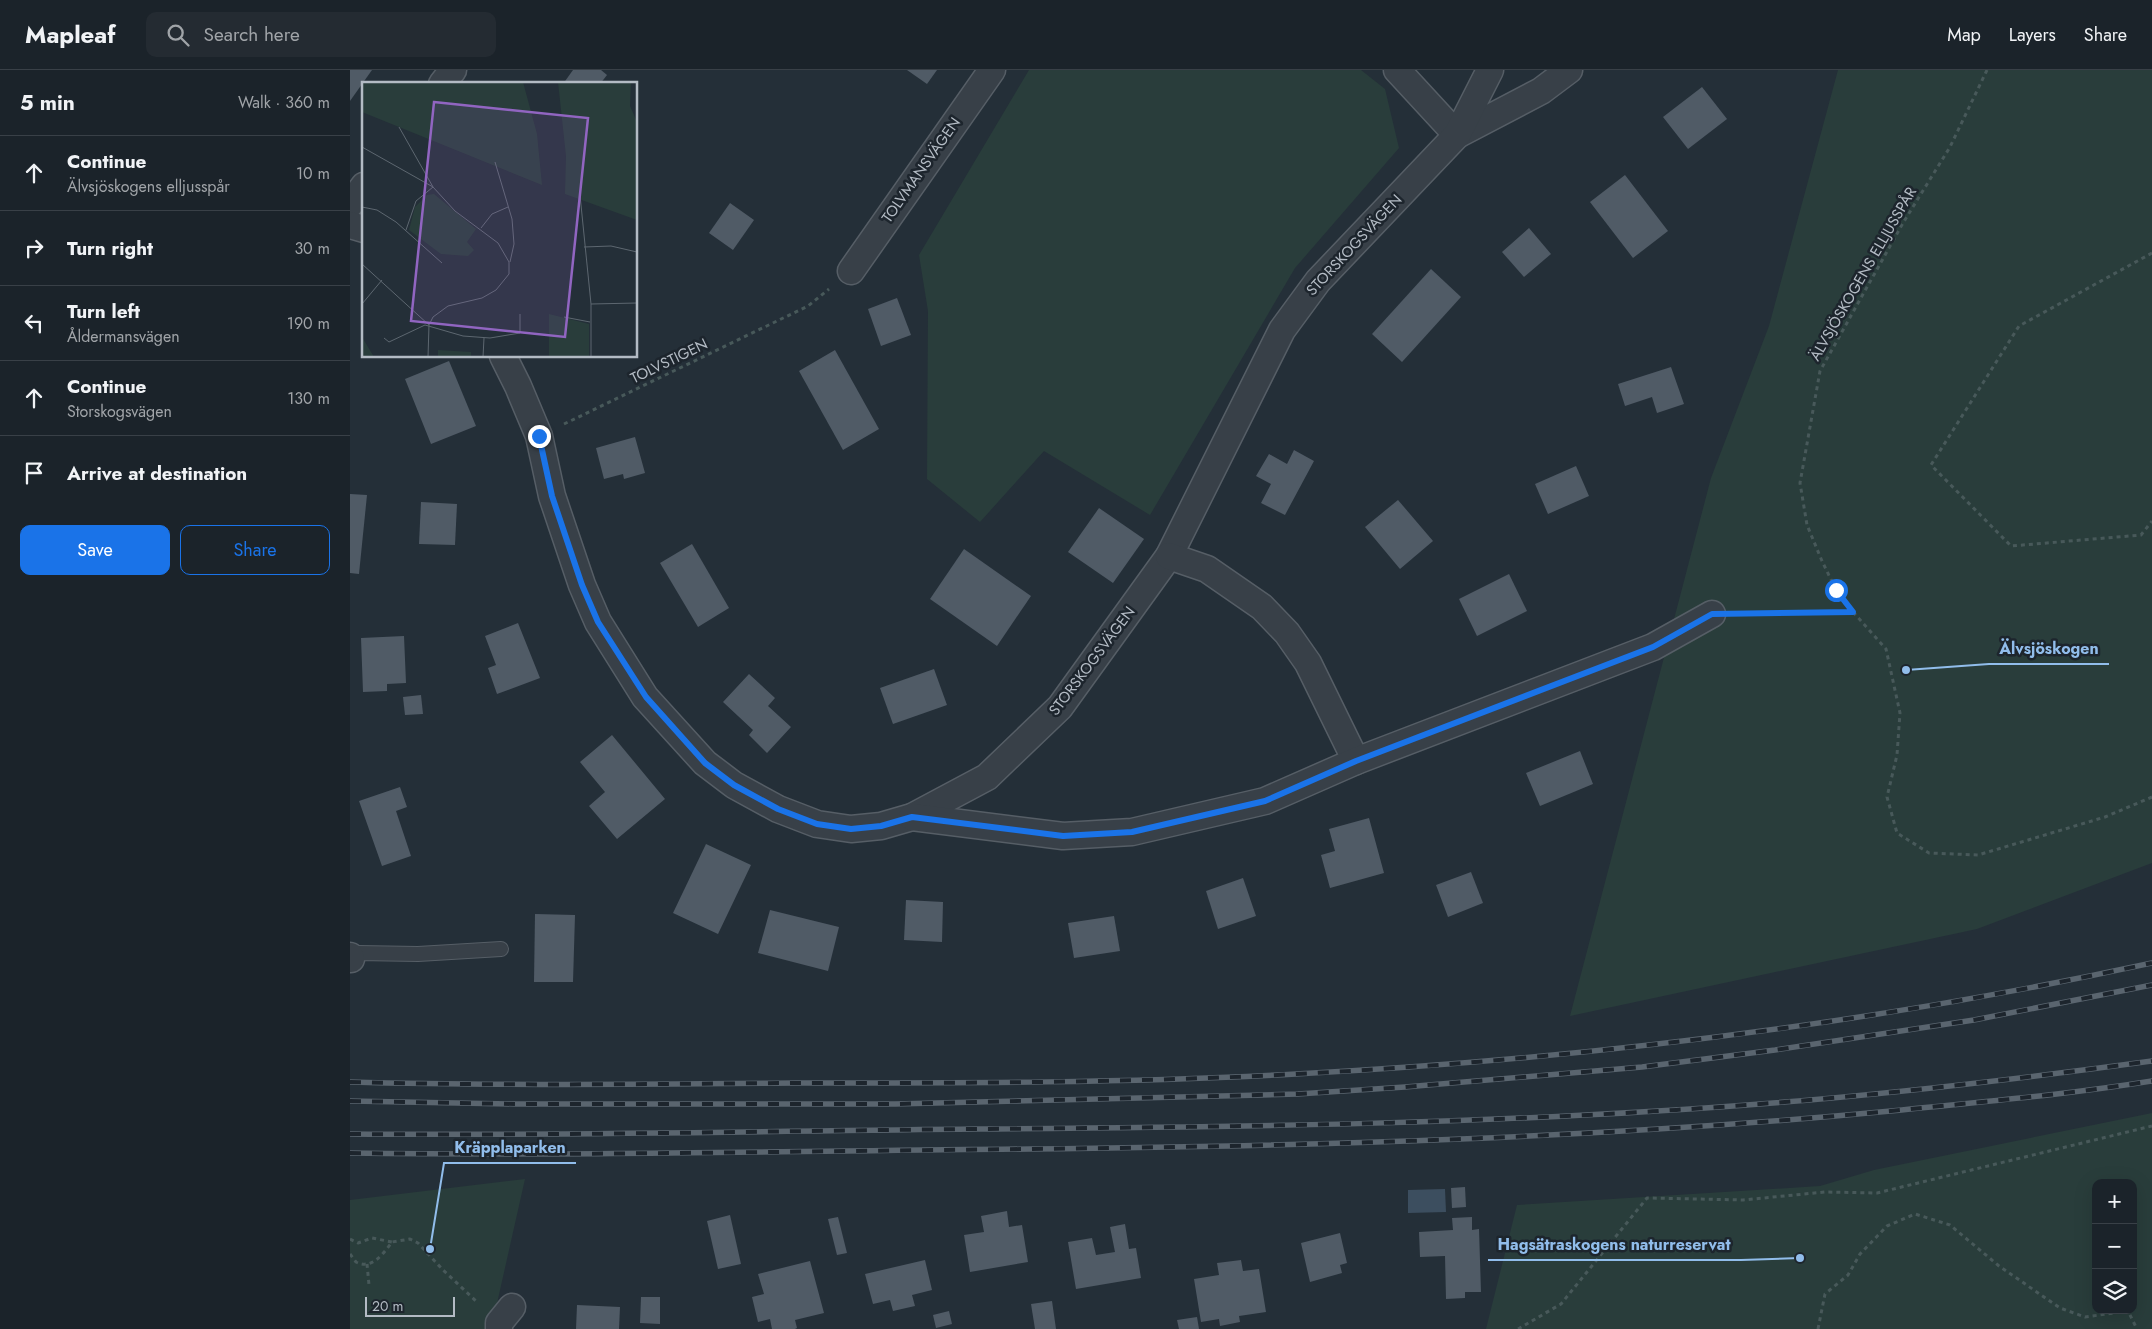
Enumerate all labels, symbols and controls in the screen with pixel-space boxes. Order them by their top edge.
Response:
search box [146,12,496,57]
text: Mapleaf [25,17,116,52]
icon: search [164,21,192,49]
text: Search here [204,21,300,48]
text: Map [1947,22,1981,48]
text: Layers [2009,22,2056,48]
text: Share [2084,22,2127,48]
inset map [362,82,638,358]
text: 5 min [20,88,75,118]
text: Walk · 360 m [238,91,330,114]
street label: TOLVMANSVÄGEN [876,113,966,227]
text: Continue [67,148,146,175]
icon: ahead [20,159,48,187]
text: 10 m [296,162,330,185]
text: Älvsjöskogens elljusspår [67,175,230,198]
street label: ÄLVSJÖSKOGENS ELLJUSSPÅR [1804,183,1922,365]
street label: STORSKOGSVÄGEN [1301,189,1407,301]
icon: right [20,234,48,262]
text: Turn right [67,235,153,262]
text: 30 m [294,237,330,260]
text: Turn left [67,298,140,325]
icon: left [20,309,48,337]
text: 190 m [287,312,330,335]
text: Åldermansvägen [67,325,180,348]
street label: TOLVSTIGEN [627,333,711,389]
text: Continue [67,373,146,400]
icon: ahead [20,384,48,412]
text: 130 m [287,387,330,410]
text: Storskogsvägen [67,400,172,423]
route end [528,425,551,448]
icon: arrive [20,459,48,487]
text: Arrive at destination [67,460,247,487]
button: Save [20,525,170,575]
button: Share [180,525,330,575]
route start [1825,579,1848,602]
street label: STORSKOGSVÄGEN [1044,602,1140,720]
callout: Älvsjöskogen [1989,633,2109,664]
text: Älvsjöskogen [1998,637,2099,660]
callout: Kräpplaparken [444,1132,576,1163]
text: Kräpplaparken [454,1136,566,1159]
map controls [2092,1179,2137,1314]
button: + [2092,1179,2137,1224]
button: − [2092,1224,2137,1269]
callout: Hagsätraskogens naturreservat [1488,1229,1741,1260]
text: Hagsätraskogens naturreservat [1497,1233,1731,1256]
button: layers [2092,1269,2137,1314]
scale bar [365,1294,455,1317]
text: 20 m [372,1296,404,1316]

